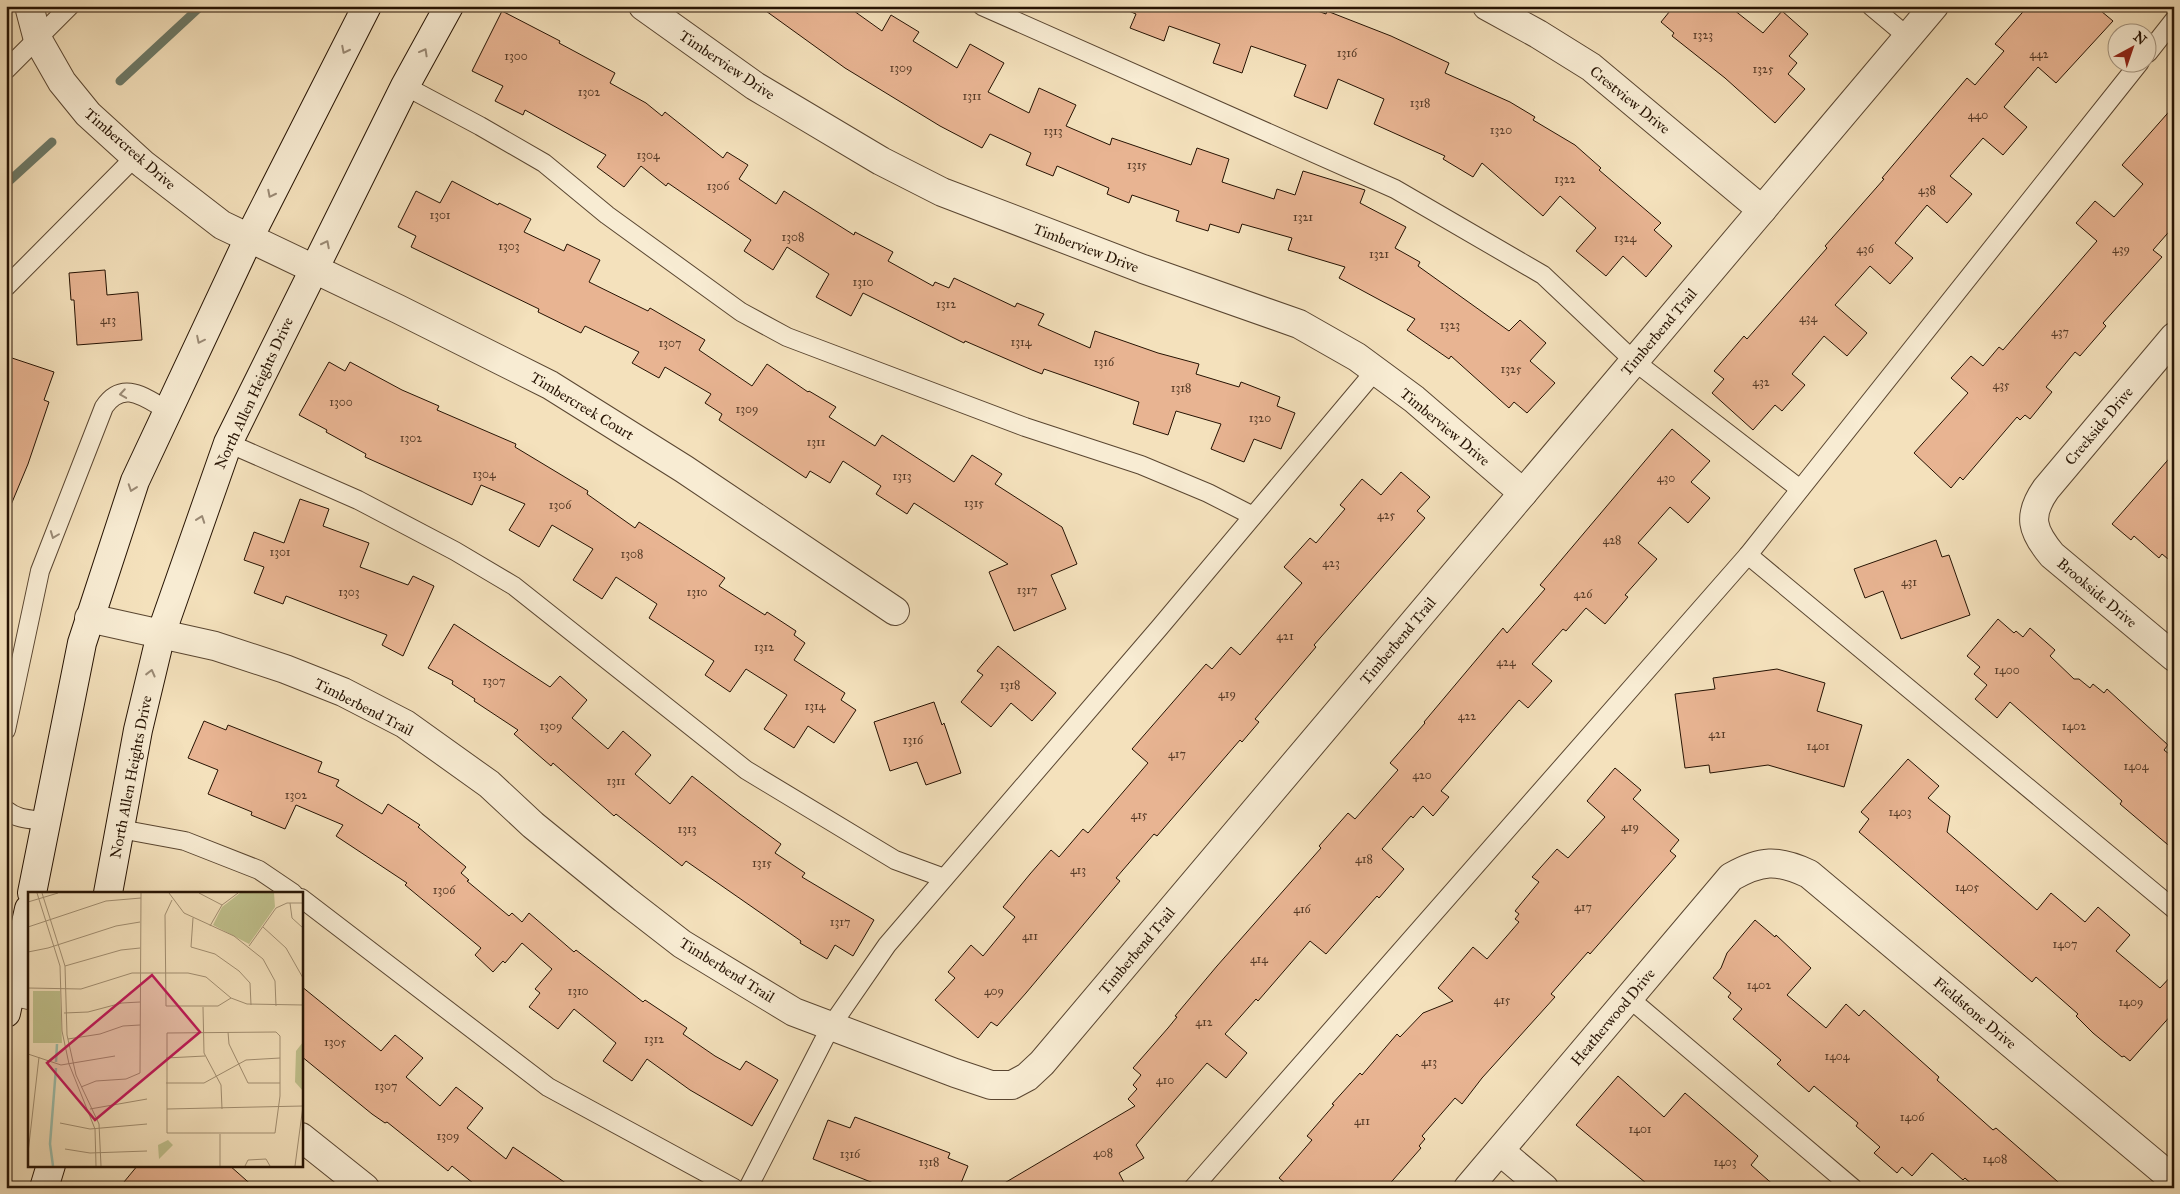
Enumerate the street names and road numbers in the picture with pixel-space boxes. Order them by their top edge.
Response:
street label: Timberview Drive [676,26,778,104]
street label: Crestview Drive [1586,62,1674,138]
street label: Timbercreek Drive [81,104,179,194]
street label: Timberview Drive [1031,220,1141,276]
street label: Timberbend Trail [1617,284,1701,379]
street label: North Allen Heights Drive [211,314,297,472]
street label: Timbercreek Court [527,368,638,444]
street label: Creekside Drive [2061,383,2137,469]
street label: Timberview Drive [1396,384,1494,470]
street label: Brookside Drive [2053,554,2141,632]
street label: Timberbend Trail [1356,593,1440,688]
street label: Timberbend Trail [312,674,417,740]
street label: North Allen Heights Drive [106,694,156,860]
street label: Timberbend Trail [1095,903,1179,998]
street label: Timberbend Trail [676,934,779,1007]
street label: Heatherwood Drive [1567,965,1659,1069]
street label: Fieldstone Drive [1930,973,2020,1053]

